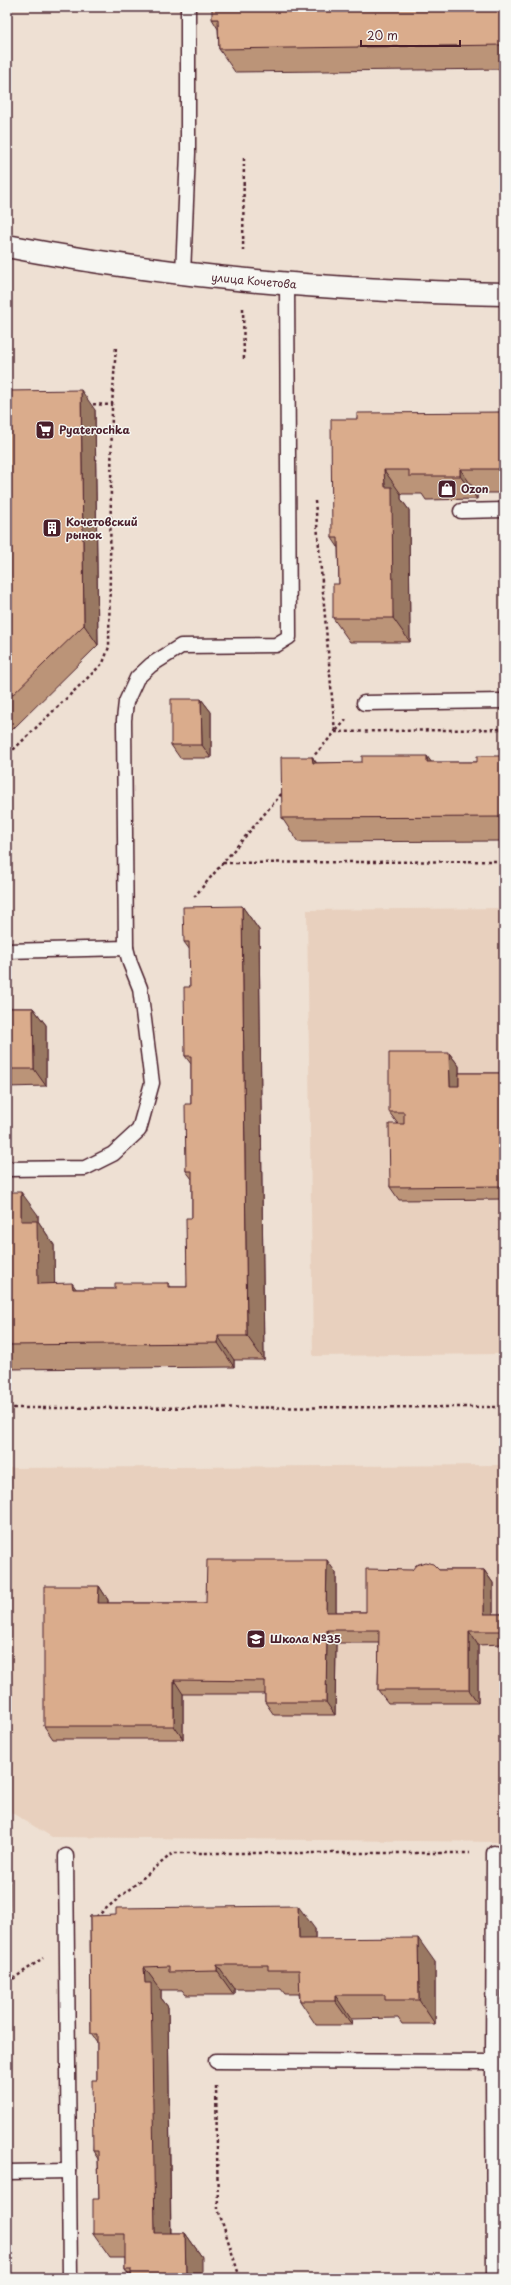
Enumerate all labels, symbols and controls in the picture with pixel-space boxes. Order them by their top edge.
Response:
scale bar [361,22,460,48]
text: 20 m [367,26,398,44]
street label: улица Кочетова [211,268,298,293]
supermarket icon: Pyaterochka [34,419,56,441]
place label: Pyaterochka [59,421,131,438]
shop icon: Ozon [436,478,458,500]
place label: Ozon [461,480,489,497]
place label: Кочетовский рынок [66,513,138,543]
building icon: Кочетовский рынок [41,517,63,539]
school or university icon: Школа №35 [245,1628,267,1650]
place label: Школа №35 [270,1630,341,1647]

